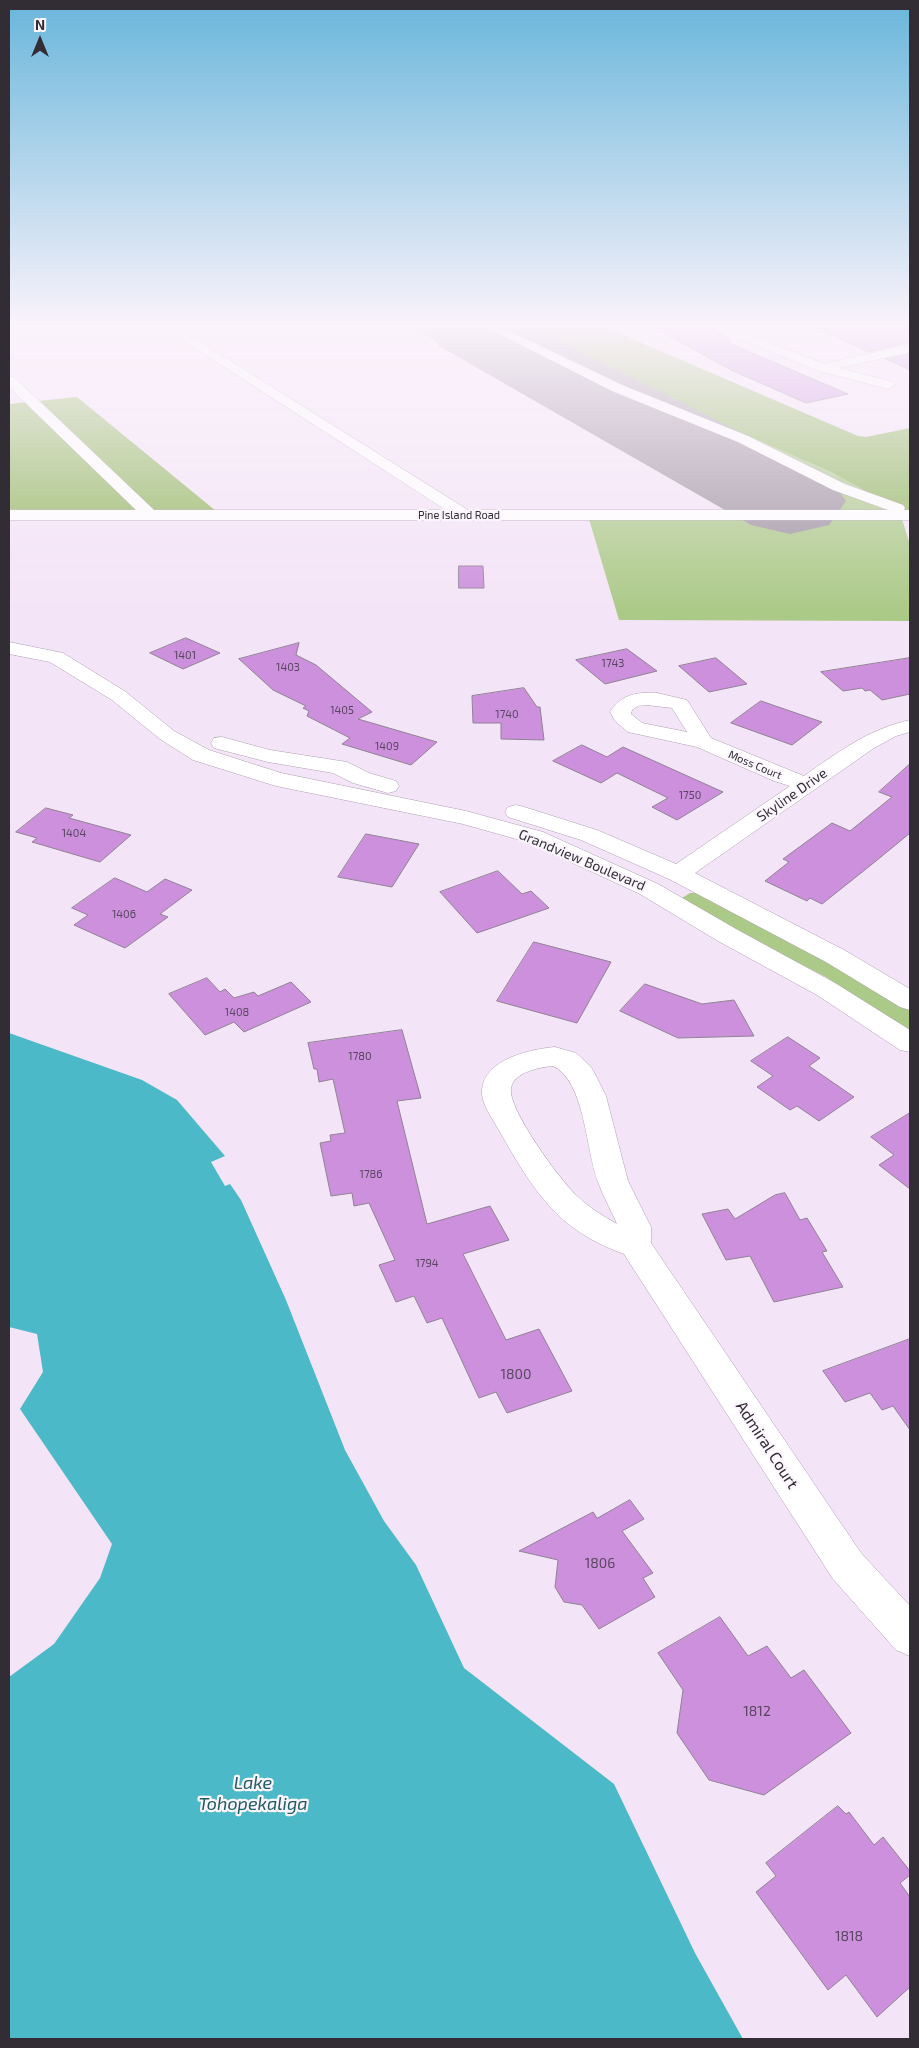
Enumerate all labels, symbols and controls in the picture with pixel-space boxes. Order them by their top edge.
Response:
north arrow [15,15,65,65]
text: N [35,16,45,33]
street label: Pine Island Road [418,508,500,522]
house number: 1401 [174,648,196,662]
house number: 1743 [602,656,624,670]
house number: 1403 [276,660,300,674]
house number: 1405 [330,703,354,717]
house number: 1740 [495,707,519,721]
house number: 1409 [375,739,399,753]
street label: Moss Court [726,748,784,782]
street label: Skyline Drive [754,765,830,825]
house number: 1750 [679,788,701,802]
house number: 1404 [62,826,86,840]
street label: Grandview Boulevard [516,826,648,894]
house number: 1406 [112,907,136,921]
house number: 1408 [225,1005,249,1019]
house number: 1780 [348,1049,372,1063]
house number: 1786 [360,1167,382,1181]
house number: 1794 [415,1256,439,1270]
house number: 1800 [501,1366,531,1382]
street label: Admiral Court [732,1398,802,1492]
house number: 1806 [585,1555,615,1571]
house number: 1812 [743,1703,771,1719]
water label: Lake Tohopekaliga [198,1772,308,1815]
house number: 1818 [835,1928,863,1944]

